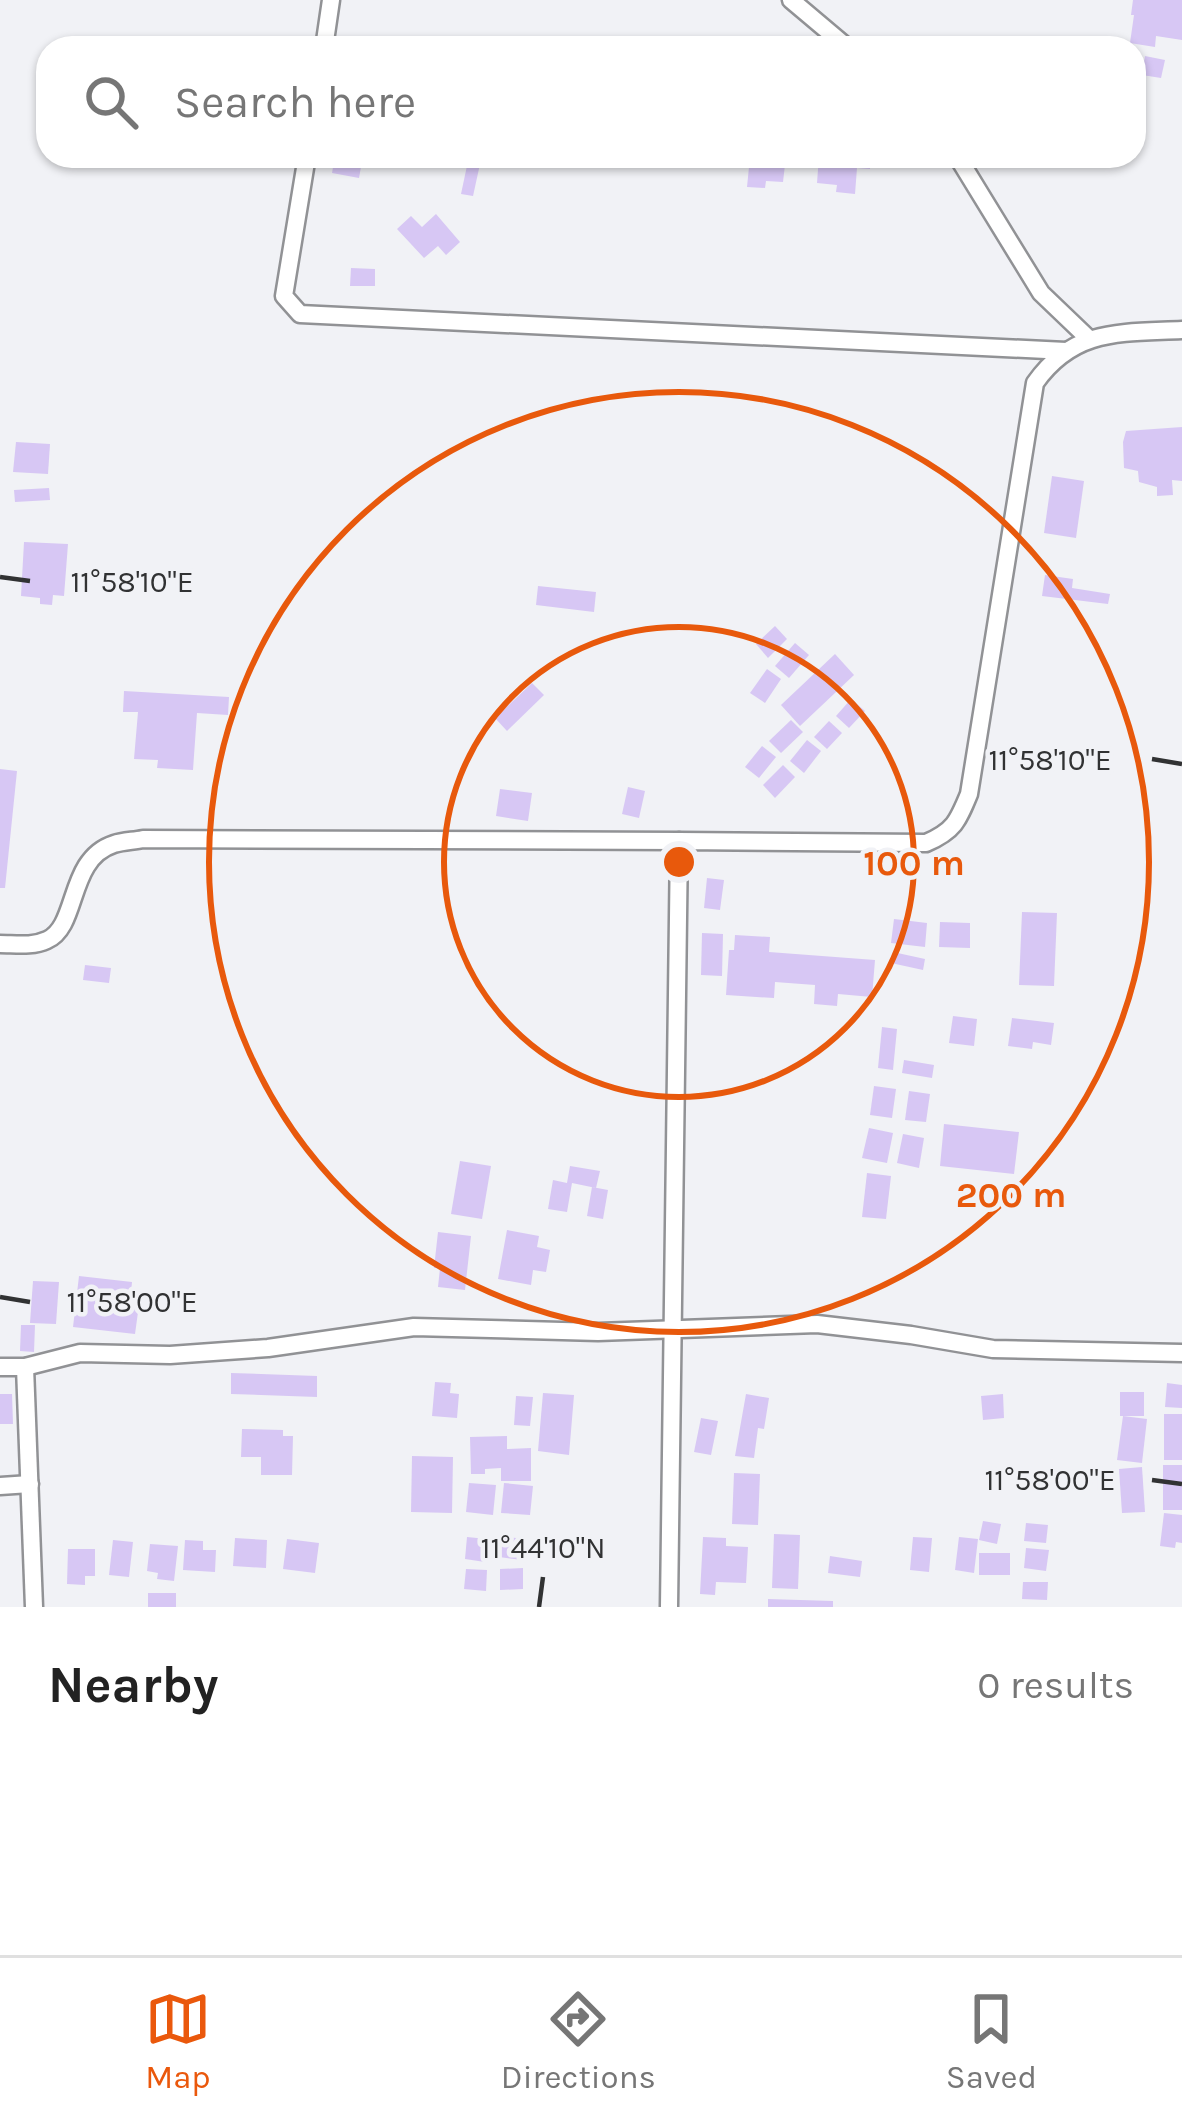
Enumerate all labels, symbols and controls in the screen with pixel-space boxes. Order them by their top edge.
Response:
search box [36,36,1146,168]
icon: search [78,69,144,135]
text: Search here [174,76,416,128]
text: 11°58'10"E [70,564,194,600]
text: 11°58'10"E [988,742,1112,778]
centre of rings [658,841,700,883]
text: 100 m [863,842,965,884]
text: 200 m [956,1174,1066,1216]
text: 11°58'00"E [66,1284,198,1320]
text: 11°58'00"E [984,1462,1116,1498]
text: 11°44'10"N [481,1530,606,1566]
text: Nearby [48,1655,218,1715]
text: 0 results [977,1662,1134,1708]
tab: Map [145,1986,211,2096]
tab: Directions [501,1986,656,2096]
tab: Saved [946,1986,1037,2096]

